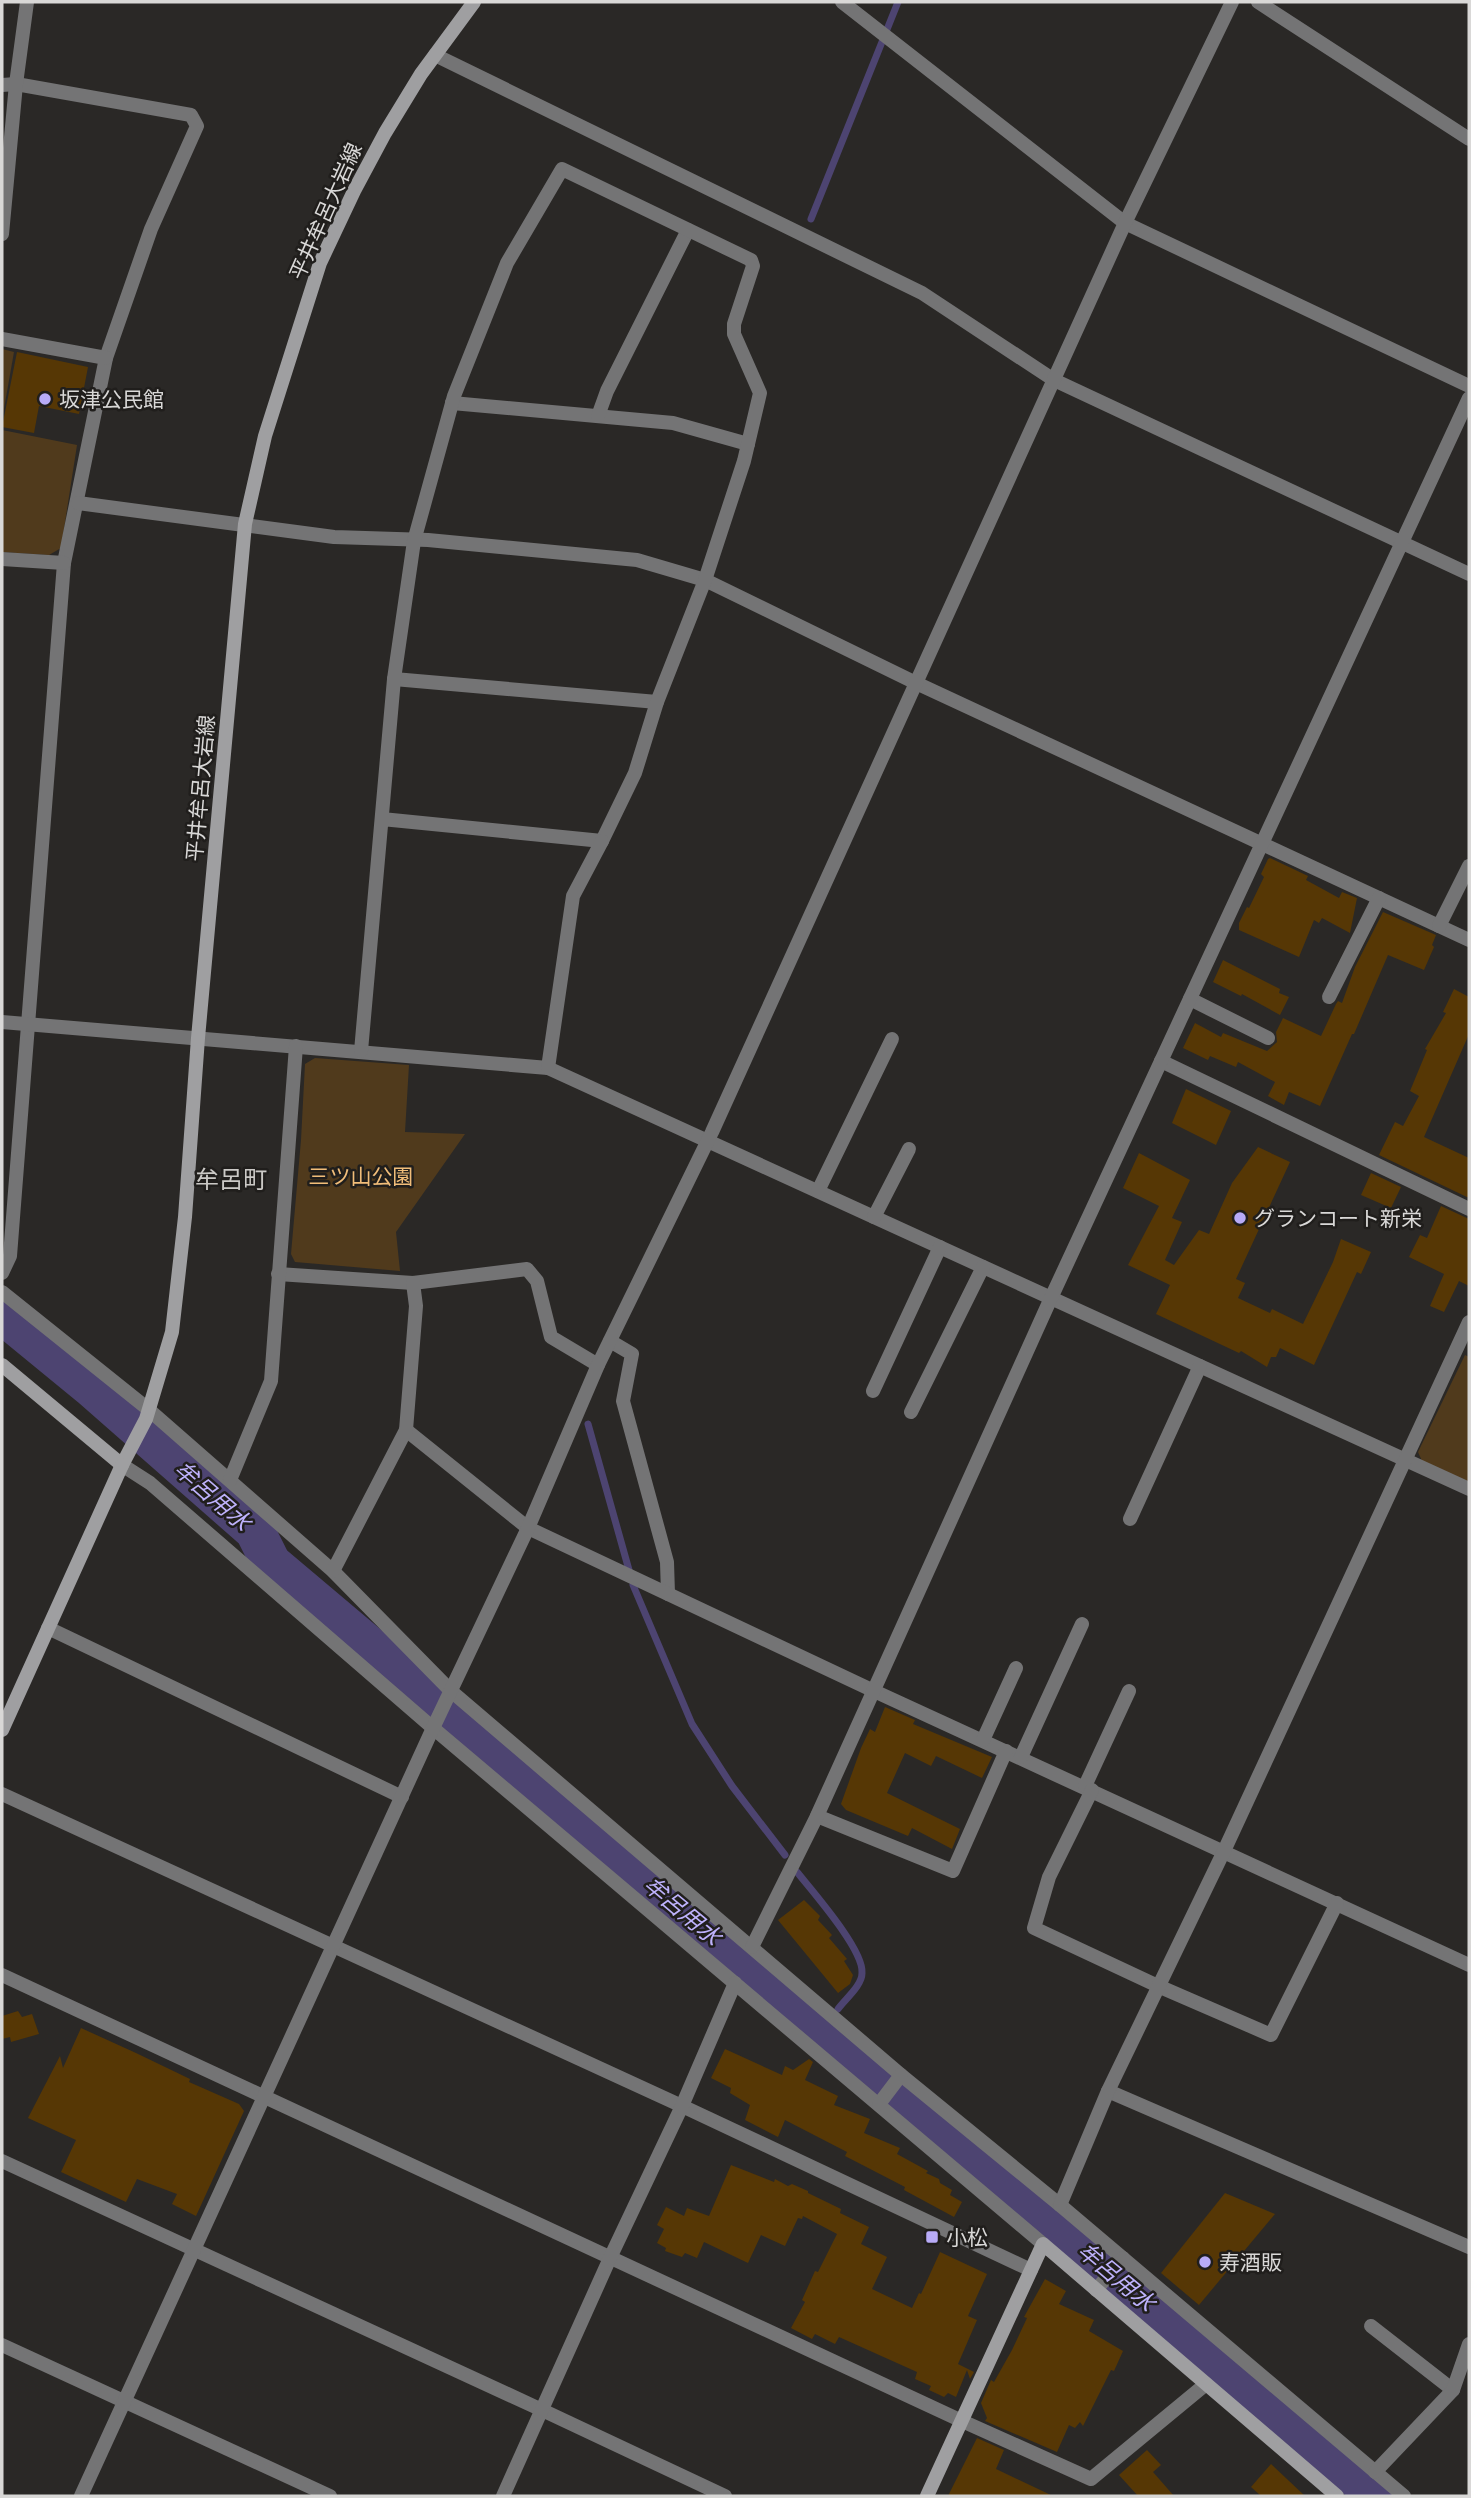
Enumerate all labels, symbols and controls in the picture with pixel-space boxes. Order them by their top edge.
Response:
street label: 平井牟呂大岩線 [283,139,367,283]
place label: 坂津公民館 [59,386,164,412]
marker: 坂津公民館 [37,391,53,407]
street label: 平井牟呂大岩線 [181,714,219,862]
park label: 三ツ山公園 [309,1163,414,1189]
district label: 牟呂町 [195,1164,267,1193]
place label: グランコート新栄 [1254,1205,1422,1231]
marker: グランコート新栄 [1232,1210,1248,1226]
water label: 牟呂用水 [169,1454,259,1538]
water label: 牟呂用水 [639,1870,730,1952]
place label: 小松 [946,2224,988,2250]
marker: 小松 [924,2229,940,2245]
water label: 牟呂用水 [1073,2236,1164,2318]
place label: 寿酒販 [1219,2249,1282,2275]
marker: 寿酒販 [1197,2254,1213,2270]

